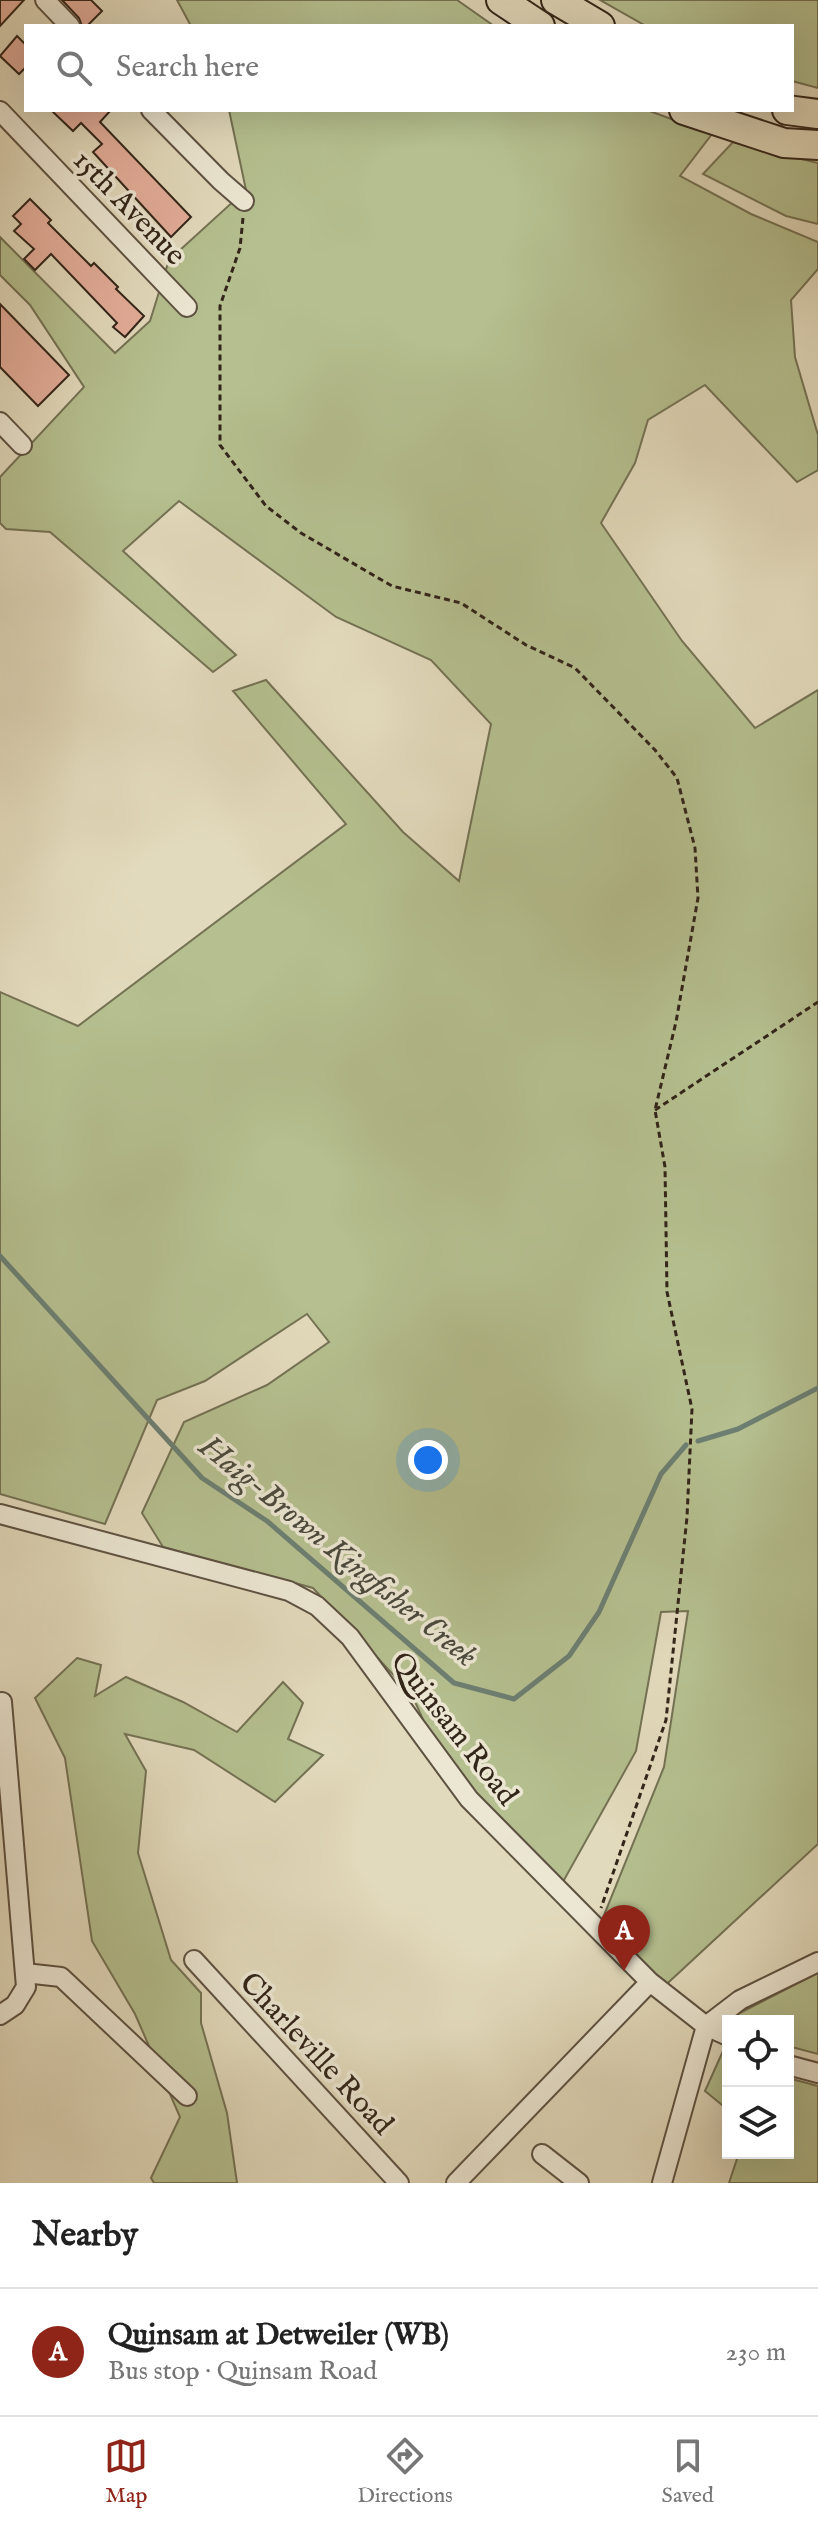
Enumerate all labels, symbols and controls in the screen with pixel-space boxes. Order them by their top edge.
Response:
search box [24,24,794,112]
icon: search [52,46,96,90]
text: Search here [116,49,259,87]
street label: 15th Avenue [64,142,193,274]
water label: Haig-Brown Kingfisher Creek [189,1426,485,1677]
your location [408,1440,448,1480]
street label: Quinsam Road [381,1645,526,1815]
pin: A [598,1905,650,1971]
street label: Charleville Road [230,1965,401,2144]
map controls [722,2015,794,2159]
button: locate [722,2015,794,2087]
button: layers [722,2087,794,2159]
text: Nearby [32,2214,138,2257]
text: Quinsam at Detweiler (WB) [108,2317,449,2355]
text: A [49,2336,67,2369]
text: 230 m [726,2336,786,2369]
text: Bus stop · Quinsam Road [108,2355,377,2388]
tab: Map [104,2434,148,2510]
tab: Directions [357,2434,453,2510]
tab: Saved [662,2434,714,2510]

